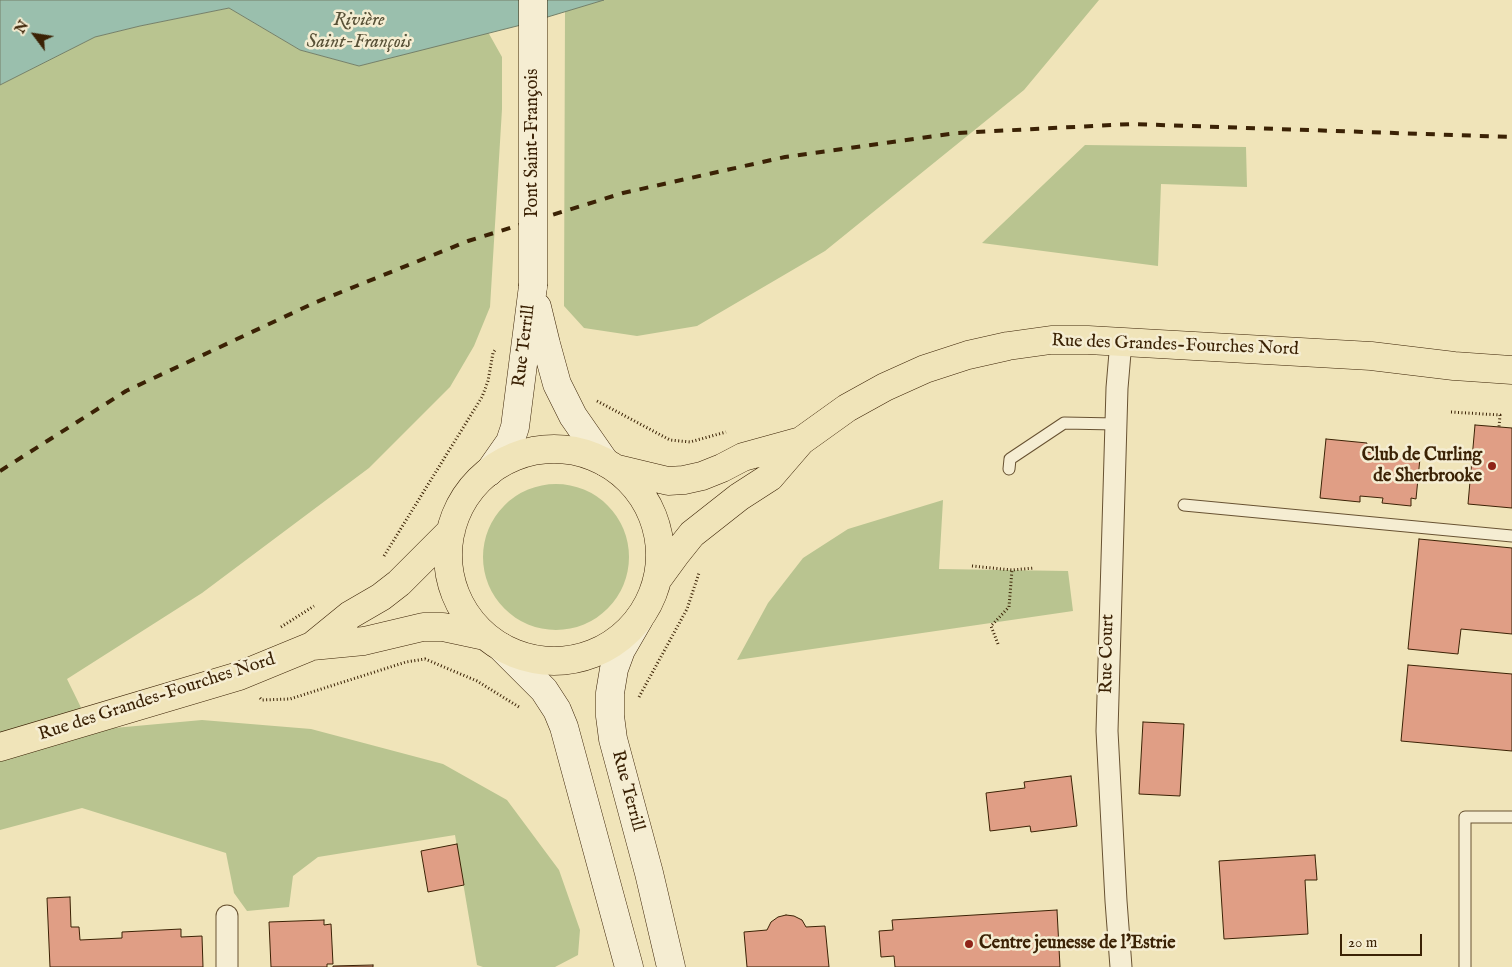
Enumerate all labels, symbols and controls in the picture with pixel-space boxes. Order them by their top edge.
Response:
north arrow [10,10,60,60]
water label: Rivière Saint-François [307,10,411,54]
text: N [11,17,33,37]
street label: Pont Saint-François [522,69,544,217]
street label: Rue Terrill [509,304,541,388]
street label: Rue des Grandes-Fourches Nord [1051,331,1299,361]
place label: Club de Curling de Sherbrooke [1362,445,1482,488]
marker: Club de Curling de Sherbrooke [1486,460,1498,472]
street label: Rue Court [1097,614,1119,694]
street label: Rue des Grandes-Fourches Nord [36,649,278,747]
street label: Rue Terrill [606,748,648,834]
scale bar [1342,924,1424,956]
place label: Centre jeunesse de l'Estrie [979,933,1175,955]
text: 20 m [1348,933,1377,952]
marker: Centre jeunesse de l'Estrie [963,938,975,950]

